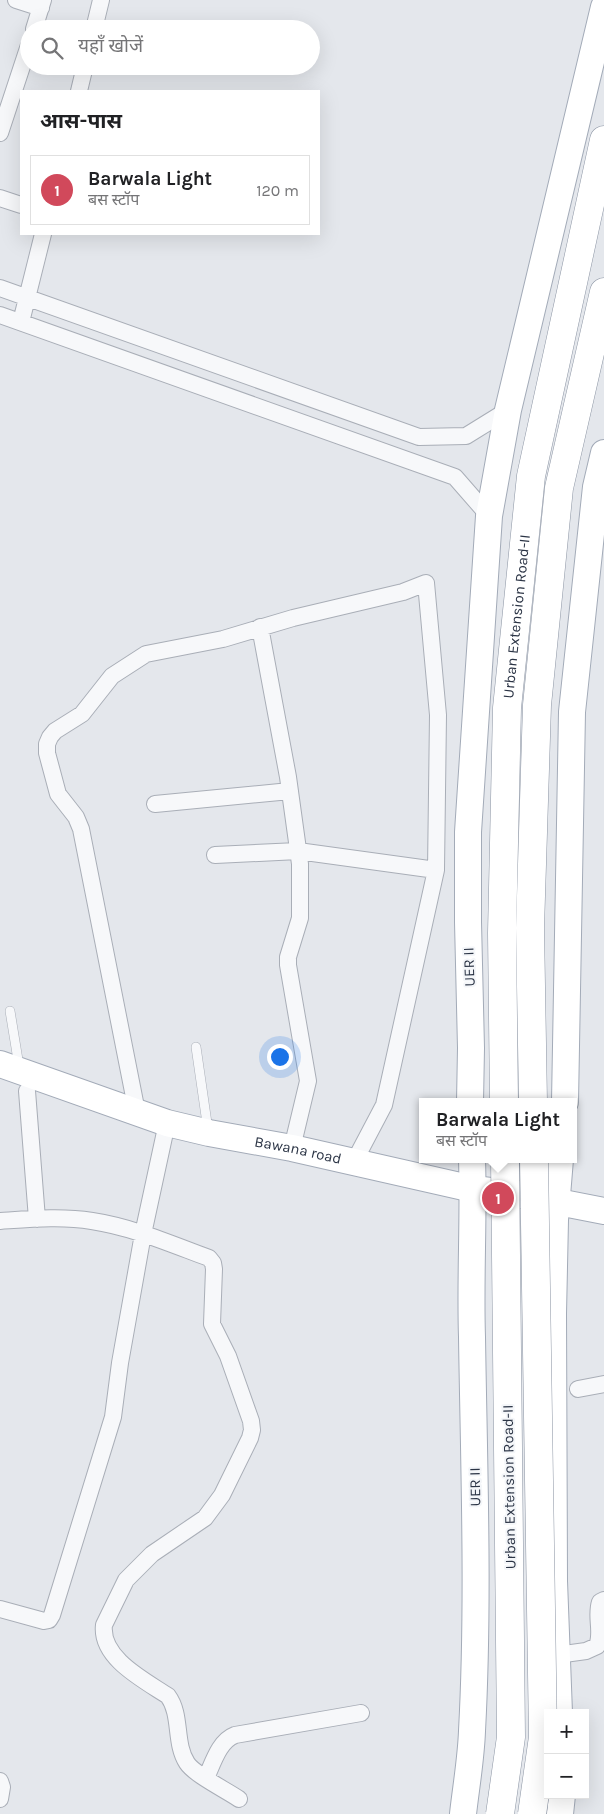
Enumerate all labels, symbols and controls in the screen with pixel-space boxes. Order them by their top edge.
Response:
search box [20,20,320,75]
icon: search [38,34,66,62]
text: यहाँ खोजें [78,35,143,57]
text: आस-पास [40,109,122,133]
text: Barwala Light [88,168,212,190]
text: 1 [54,181,60,200]
text: 120 m [256,181,299,200]
text: बस स्टॉप [88,190,139,209]
street label: Urban Extension Road-II [499,534,534,700]
street label: UER II [459,947,479,987]
your location [267,1044,293,1070]
popup [419,1098,577,1163]
text: Barwala Light [436,1109,560,1131]
text: बस स्टॉप [436,1131,487,1150]
street label: Bawana road [253,1132,343,1168]
pin: 1 [482,1179,514,1217]
street label: Urban Extension Road-II [499,1404,519,1570]
street label: UER II [466,1467,484,1507]
map controls [544,1709,589,1799]
button: + [544,1709,589,1754]
button: − [544,1754,589,1799]

